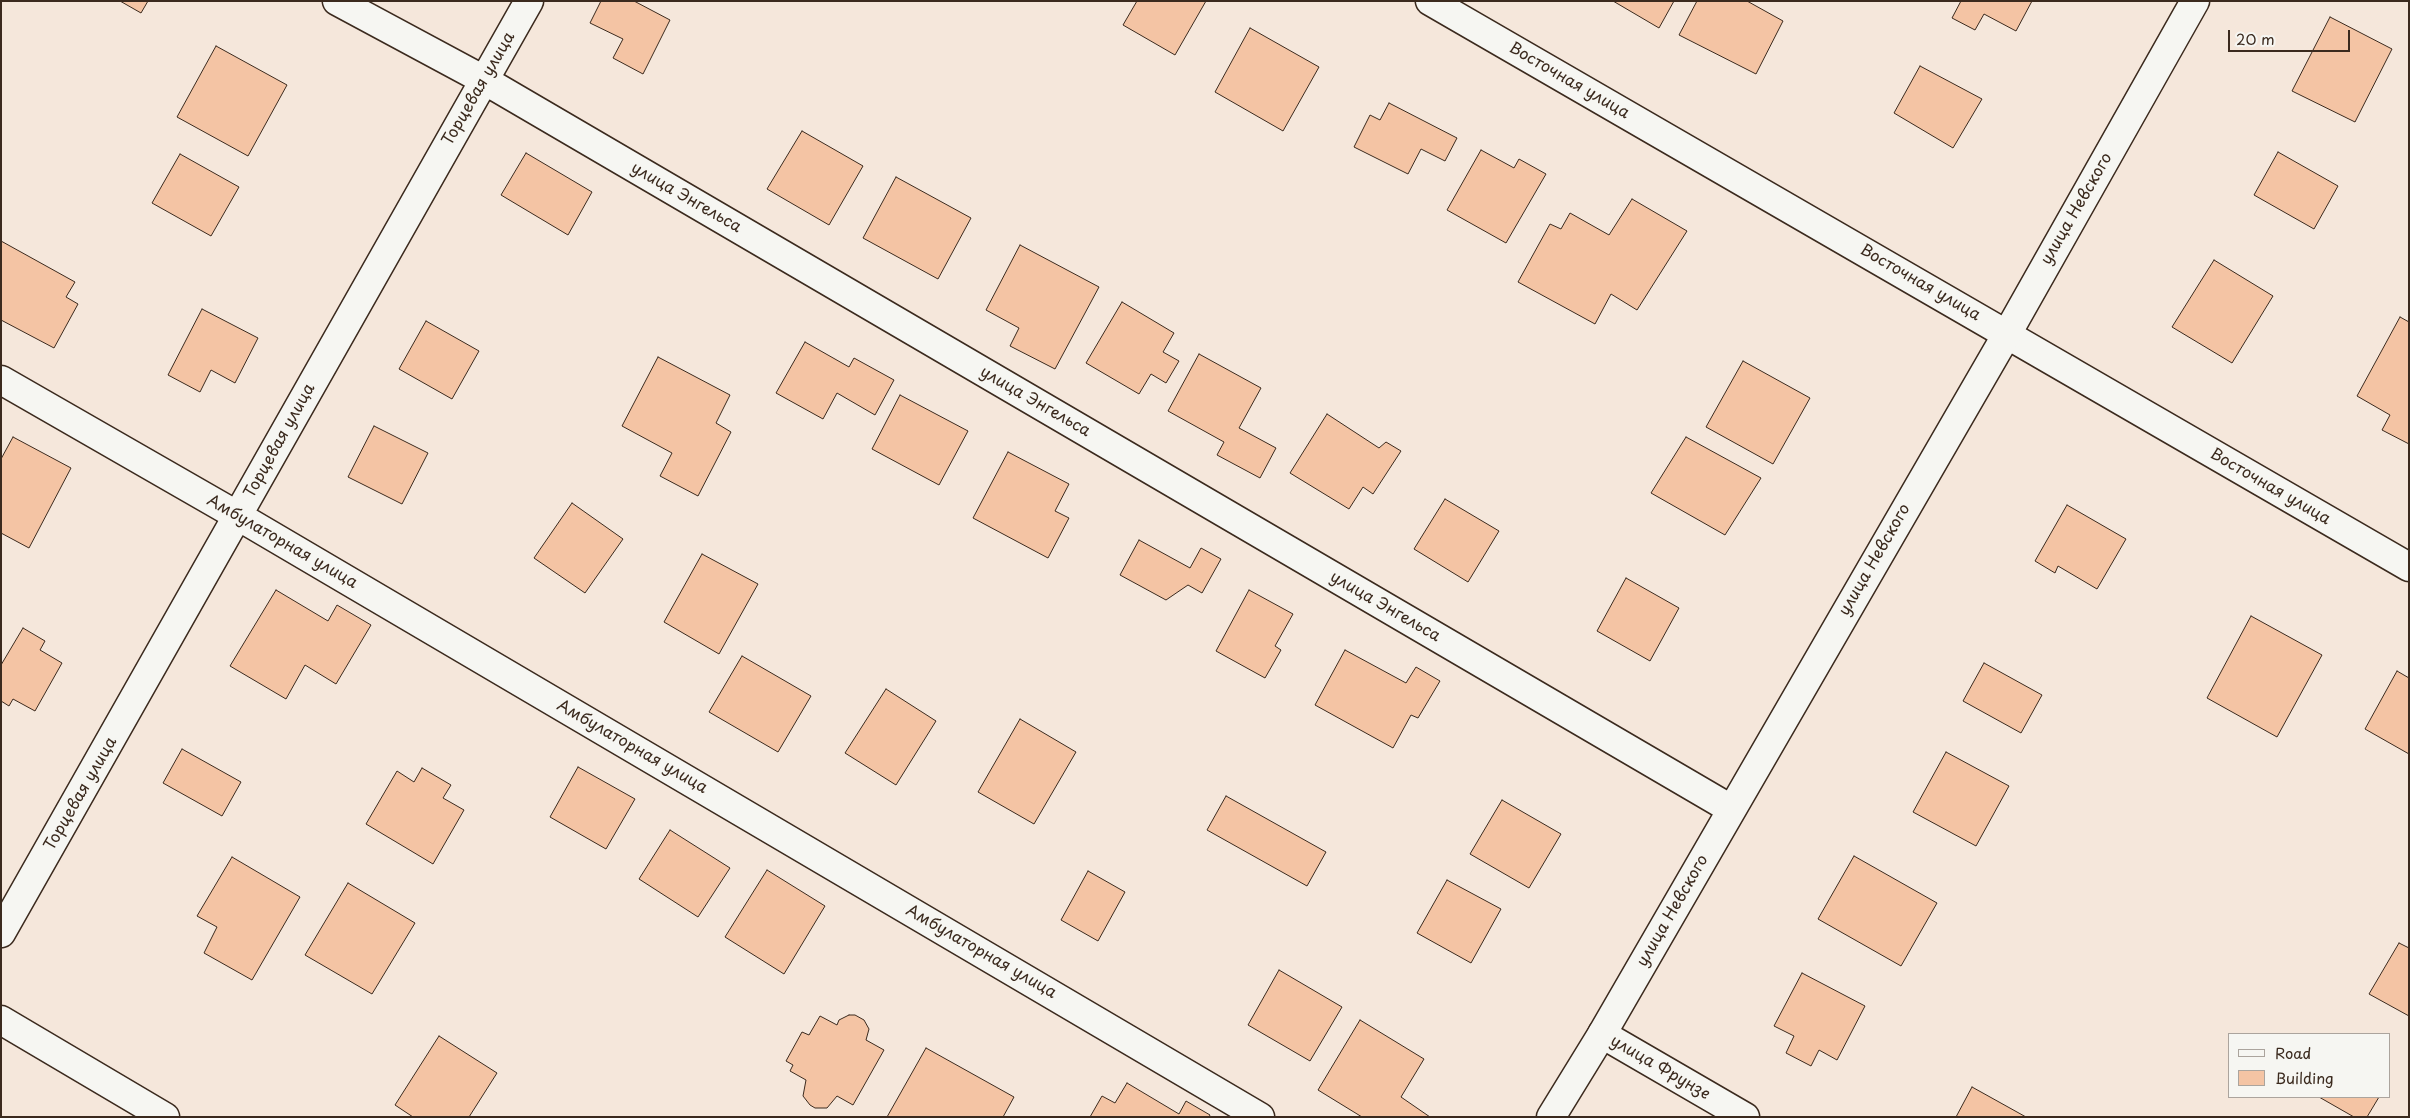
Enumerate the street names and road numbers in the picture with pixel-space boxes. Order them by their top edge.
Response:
street label: Торцевая улица [439,29,519,149]
street label: Восточная улица [1505,39,1633,123]
street label: улица Невского [2037,150,2117,268]
street label: улица Энгельса [627,159,745,237]
street label: Восточная улица [1856,241,1984,325]
street label: улица Энгельса [976,363,1094,441]
street label: Торцевая улица [241,380,319,502]
street label: Восточная улица [2206,445,2334,529]
street label: Амбулаторная улица [203,491,361,593]
street label: улица Невского [1835,501,1915,619]
street label: улица Энгельса [1326,568,1444,646]
street label: Амбулаторная улица [553,696,711,798]
street label: Торцевая улица [41,734,121,854]
street label: улица Невского [1633,852,1713,970]
street label: Амбулаторная улица [902,901,1060,1003]
street label: улица Фрунзе [1607,1032,1713,1104]

